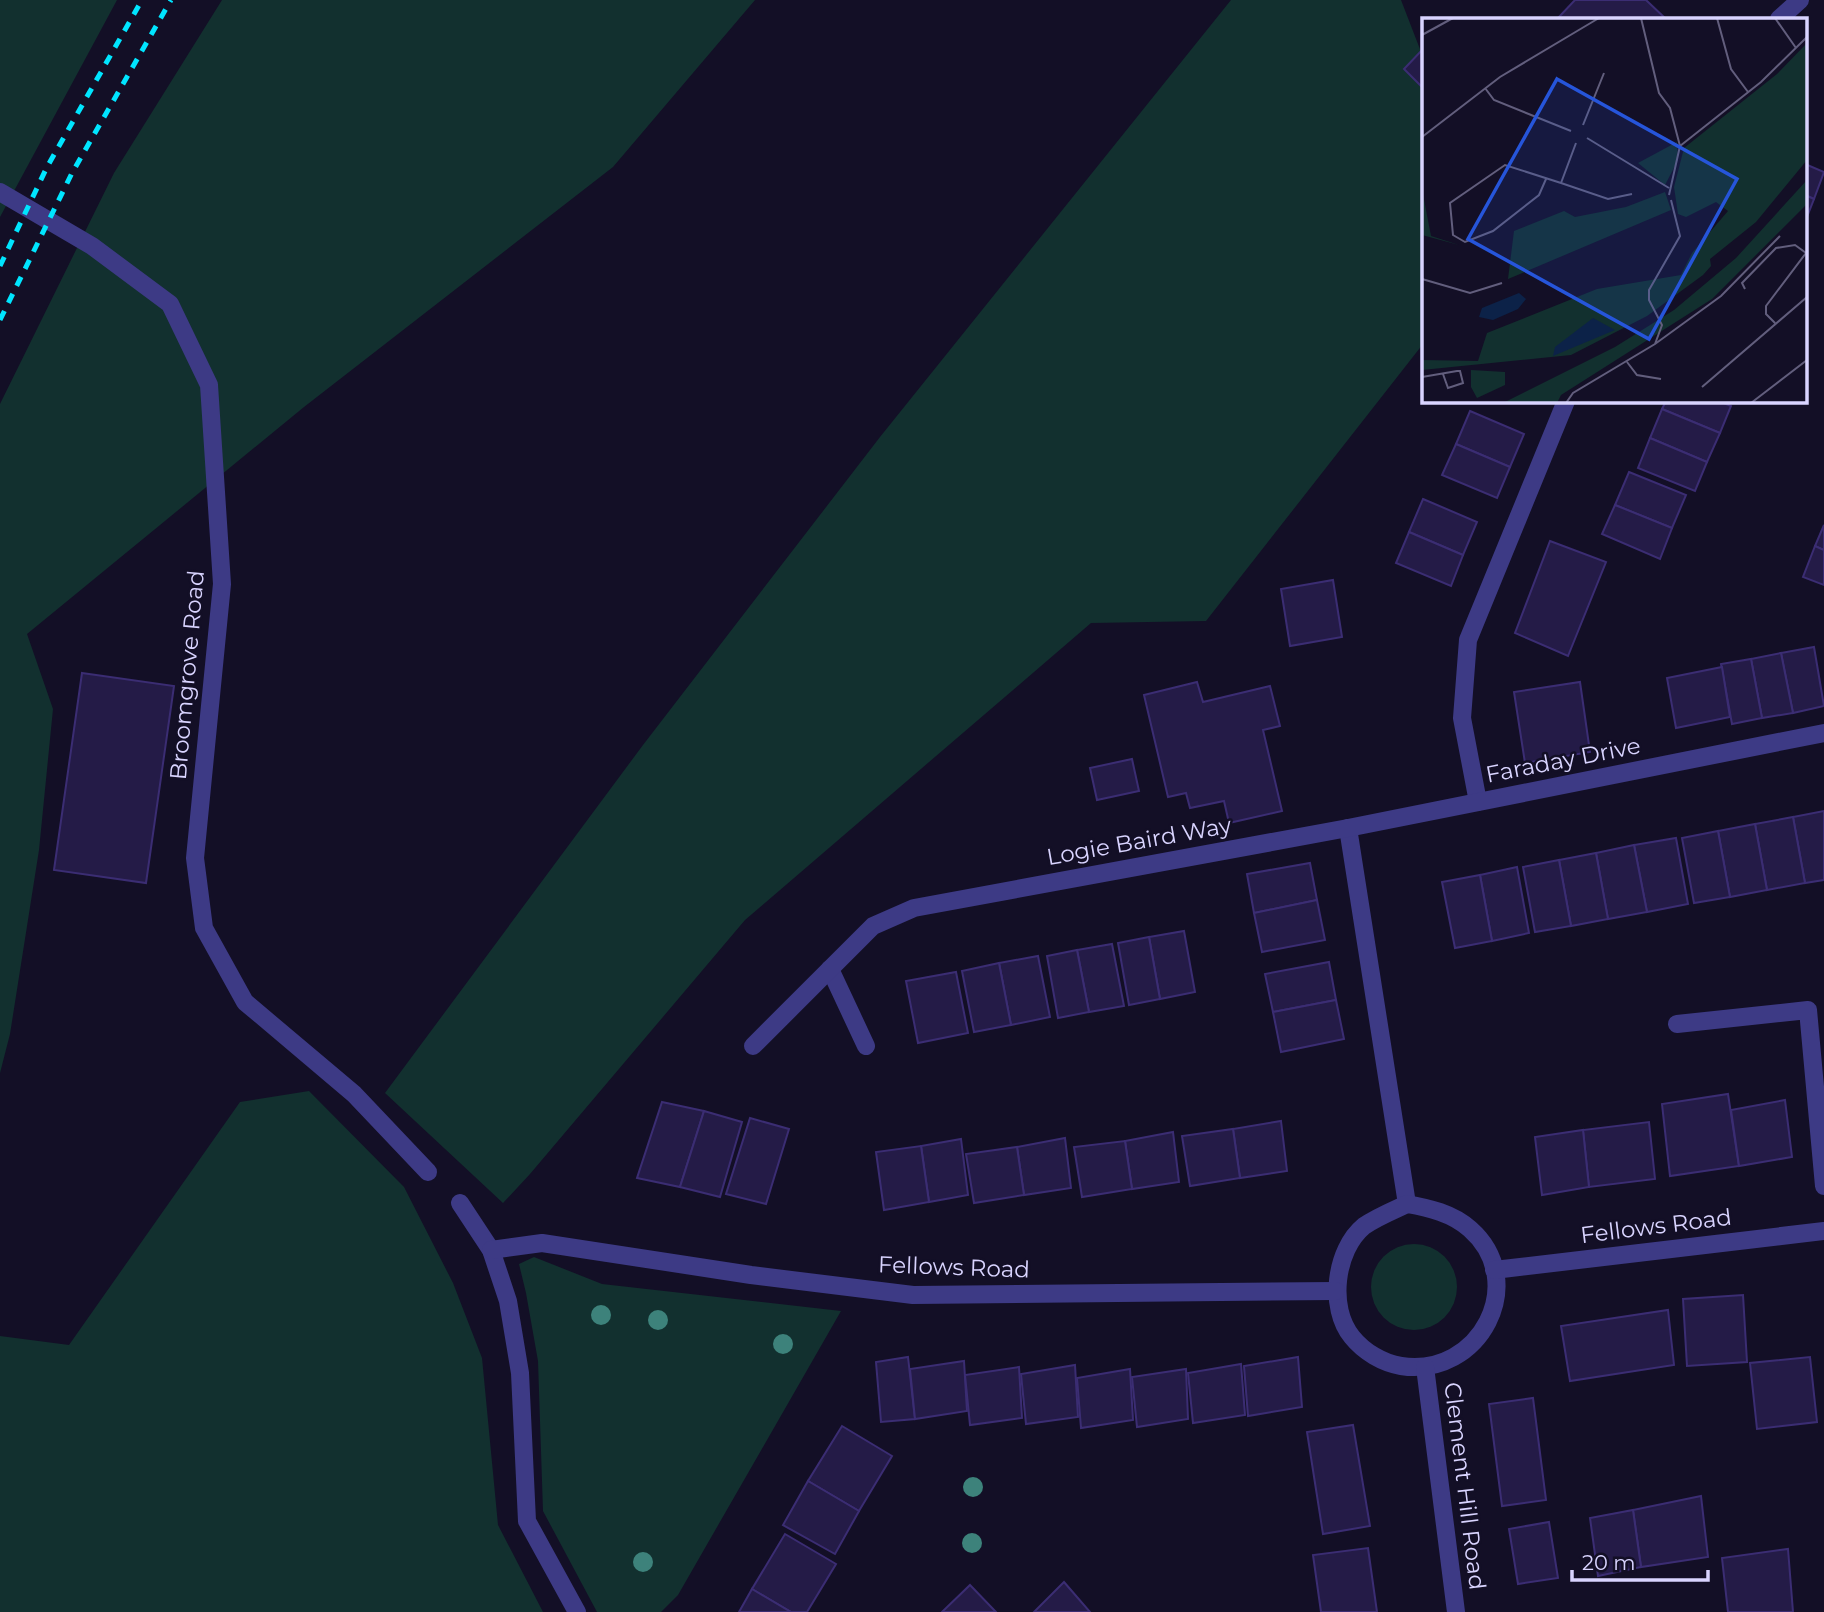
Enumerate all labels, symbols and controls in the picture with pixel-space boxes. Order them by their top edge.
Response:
inset map [1422,18,1806,402]
street label: Broomgrove Road [164,569,210,781]
street label: Faraday Drive [1483,731,1643,789]
street label: Logie Baird Way [1044,811,1234,871]
street label: Fellows Road [1579,1203,1733,1249]
street label: Fellows Road [878,1250,1030,1284]
street label: Clement Hill Road [1438,1381,1492,1591]
scale bar [1572,1538,1708,1582]
text: 20 m [1582,1550,1636,1575]

